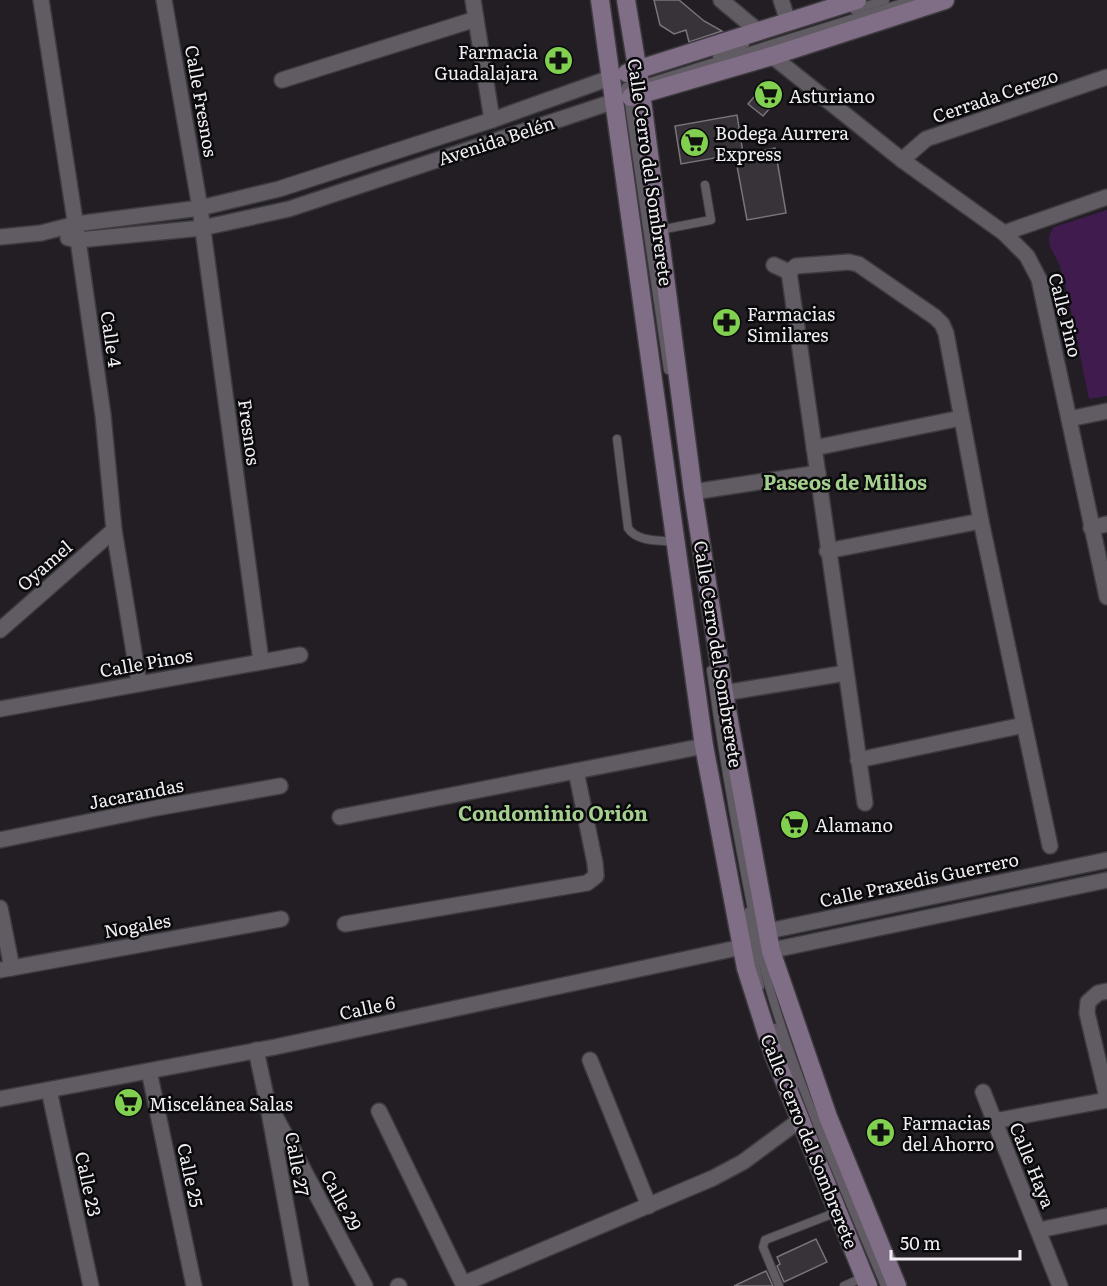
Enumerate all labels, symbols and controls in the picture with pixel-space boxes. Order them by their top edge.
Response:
place label: Farmacia Guadalajara [434,38,538,86]
street label: Calle Fresnos [179,43,225,159]
pharmacy icon: Farmacia Guadalajara [543,45,575,77]
street label: Calle Cerro del Sombrerete [622,57,680,287]
street label: Cerrada Cerezo [929,61,1061,129]
supermarket icon: Asturiano [752,79,784,111]
place label: Asturiano [789,82,875,109]
street label: Avenida Belén [434,108,558,172]
place label: Bodega Aurrera Express [715,119,849,167]
supermarket icon: Bodega Aurrera Express [678,126,710,158]
street label: Calle Pino [1042,270,1090,360]
place label: Farmacias Similares [747,300,835,348]
pharmacy icon: Farmacias Similares [710,307,742,339]
street label: Calle 4 [95,309,129,369]
street label: Fresnos [232,397,268,467]
district label: Paseos de Milios [763,466,927,496]
street label: Oyamel [10,533,78,597]
street label: Calle Cerro del Sombrerete [688,539,750,769]
street label: Calle Pinos [97,641,195,683]
street label: Jacarandas [86,771,186,815]
district label: Condominio Orión [458,797,648,827]
supermarket icon: Alamano [778,808,810,840]
place label: Alamano [815,811,893,838]
street label: Calle Praxedis Guerrero [817,845,1021,913]
street label: Nogales [102,906,172,944]
street label: Calle 6 [337,988,398,1026]
street label: Calle Cerro del Sombrerete [755,1030,865,1252]
supermarket icon: Miscelánea Salas [112,1087,144,1119]
place label: Miscelánea Salas [149,1090,293,1117]
place label: Farmacias del Ahorro [902,1109,994,1157]
pharmacy icon: Farmacias del Ahorro [865,1116,897,1148]
street label: Calle Haya [1004,1118,1063,1212]
street label: Calle 27 [279,1130,317,1198]
street label: Calle 25 [171,1140,211,1210]
street label: Calle 23 [69,1149,109,1219]
street label: Calle 29 [315,1165,369,1235]
scale bar [891,1223,1020,1261]
text: 50 m [900,1229,941,1256]

